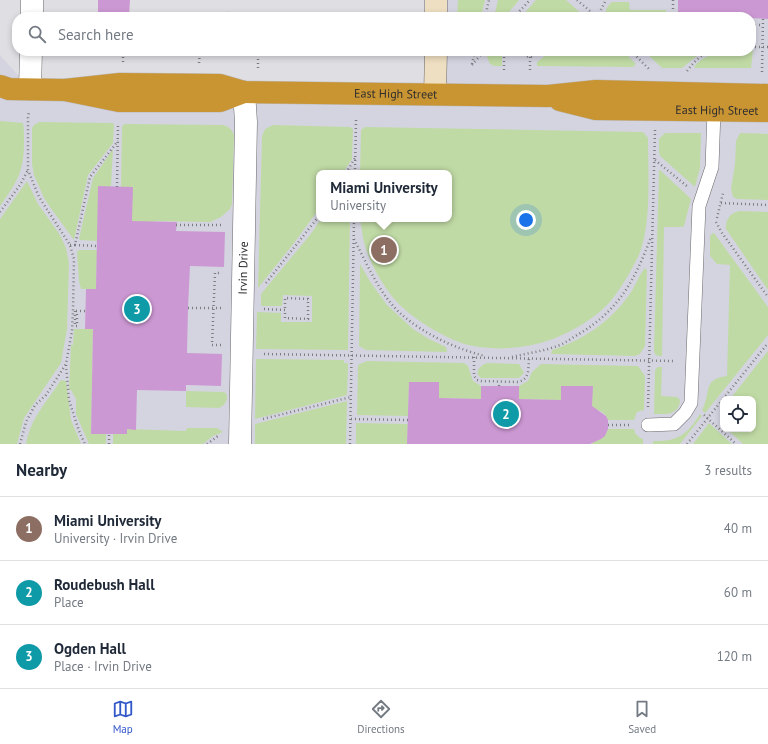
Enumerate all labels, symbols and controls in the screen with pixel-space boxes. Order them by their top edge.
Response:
search box [12,12,756,56]
icon: search [26,23,48,45]
text: Search here [58,25,134,44]
street label: East High Street [354,85,437,102]
street label: East High Street [675,102,758,118]
popup [316,170,452,222]
text: Miami University [330,178,438,197]
text: University [330,197,386,214]
your location [516,210,536,230]
pin: 1 [371,235,397,265]
street label: Irvin Drive [235,241,251,295]
pin: 3 [124,294,150,324]
map controls [720,396,756,432]
button: locate [720,396,756,432]
pin: 2 [493,399,519,429]
text: Nearby [16,459,67,481]
text: 3 results [704,462,752,479]
text: Miami University [54,511,161,530]
text: 1 [25,520,33,537]
text: 40 m [724,520,752,537]
text: University · Irvin Drive [54,530,177,547]
text: Roudebush Hall [54,575,155,594]
text: 2 [25,584,33,601]
text: 60 m [724,584,752,601]
text: Place [54,594,84,611]
text: Ogden Hall [54,639,126,658]
text: 3 [25,648,33,665]
text: 120 m [717,648,752,665]
text: Place · Irvin Drive [54,658,152,675]
tab: Map [112,698,134,736]
tab: Directions [357,698,405,736]
tab: Saved [628,698,656,736]

